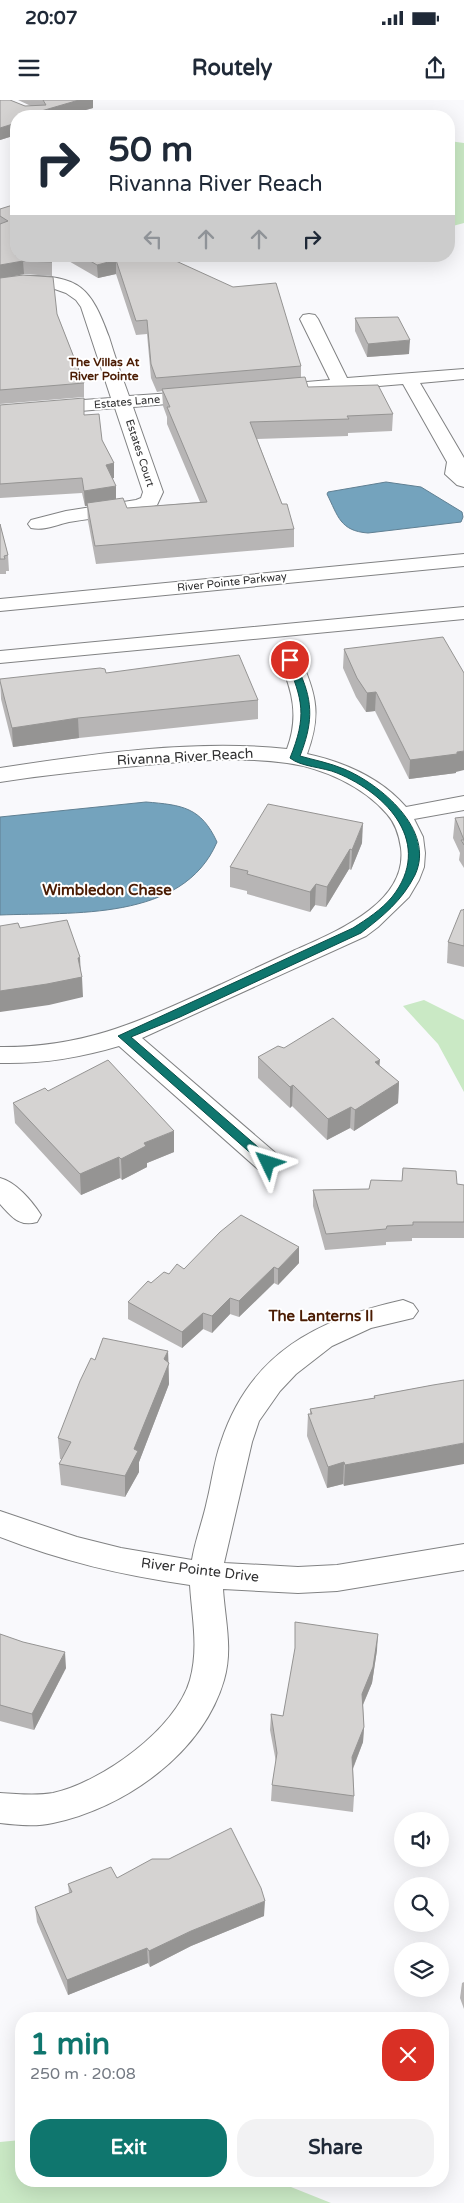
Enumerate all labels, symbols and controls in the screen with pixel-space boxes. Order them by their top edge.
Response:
text: 20:07 [25,7,78,29]
icon: menu [15,54,43,82]
icon: share [421,54,449,82]
text: Routely [192,55,272,81]
text: 50 m [108,129,193,171]
icon: right [25,130,90,195]
text: Rivanna River Reach [108,171,323,197]
icon: left [139,225,167,253]
icon: ahead [192,225,220,253]
icon: ahead [245,225,273,253]
icon: right [298,225,326,253]
district label: The Villas At River Pointe [68,355,140,383]
street label: Estates Lane [93,393,161,411]
street label: Estates Court [123,418,157,488]
street label: River Pointe Parkway [177,570,288,594]
pin [269,639,311,681]
icon: arrive [276,646,304,674]
street label: Rivanna River Reach [116,745,254,769]
district label: Wimbledon Chase [42,881,172,899]
position arrow [241,1136,293,1188]
district label: The Lanterns II [267,1307,374,1325]
street label: River Pointe Drive [140,1554,260,1586]
map controls [394,1812,449,1997]
button: sound [394,1812,449,1867]
button: search [394,1877,449,1932]
button: layers [394,1942,449,1997]
text: 1 min [30,2026,110,2063]
button: close [382,2029,434,2081]
text: 250 m · 20:08 [30,2064,136,2084]
button: Exit [30,2119,227,2177]
button: Share [237,2119,434,2177]

